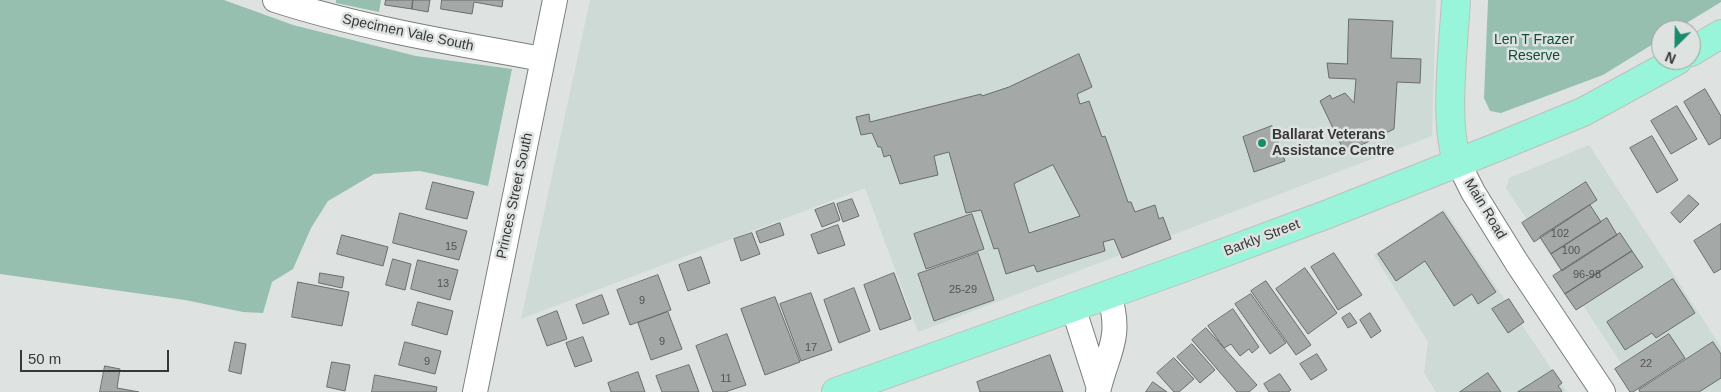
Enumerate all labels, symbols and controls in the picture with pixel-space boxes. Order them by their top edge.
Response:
street label: Specimen Vale South [341,11,475,55]
north arrow [1651,20,1701,70]
park label: Len T Frazer Reserve [1494,32,1574,64]
text: N [1663,49,1678,67]
place label: Ballarat Veterans Assistance Centre [1272,127,1394,160]
street label: Princes Street South [493,131,537,261]
marker: Ballarat Veterans Assistance Centre [1256,137,1268,149]
street label: Main Road [1460,176,1510,242]
street label: Barkly Street [1222,216,1302,260]
house number: 102 [1551,227,1569,241]
house number: 15 [445,240,457,254]
house number: 100 [1562,244,1580,258]
house number: 96-98 [1573,268,1601,282]
house number: 13 [437,277,449,291]
house number: 25-29 [949,283,977,297]
house number: 9 [639,294,645,308]
house number: 9 [659,335,665,349]
scale bar [22,340,171,372]
house number: 17 [805,341,817,355]
text: 50 m [28,350,61,367]
house number: 9 [424,355,430,369]
house number: 22 [1640,357,1652,371]
house number: 11 [720,372,732,386]

